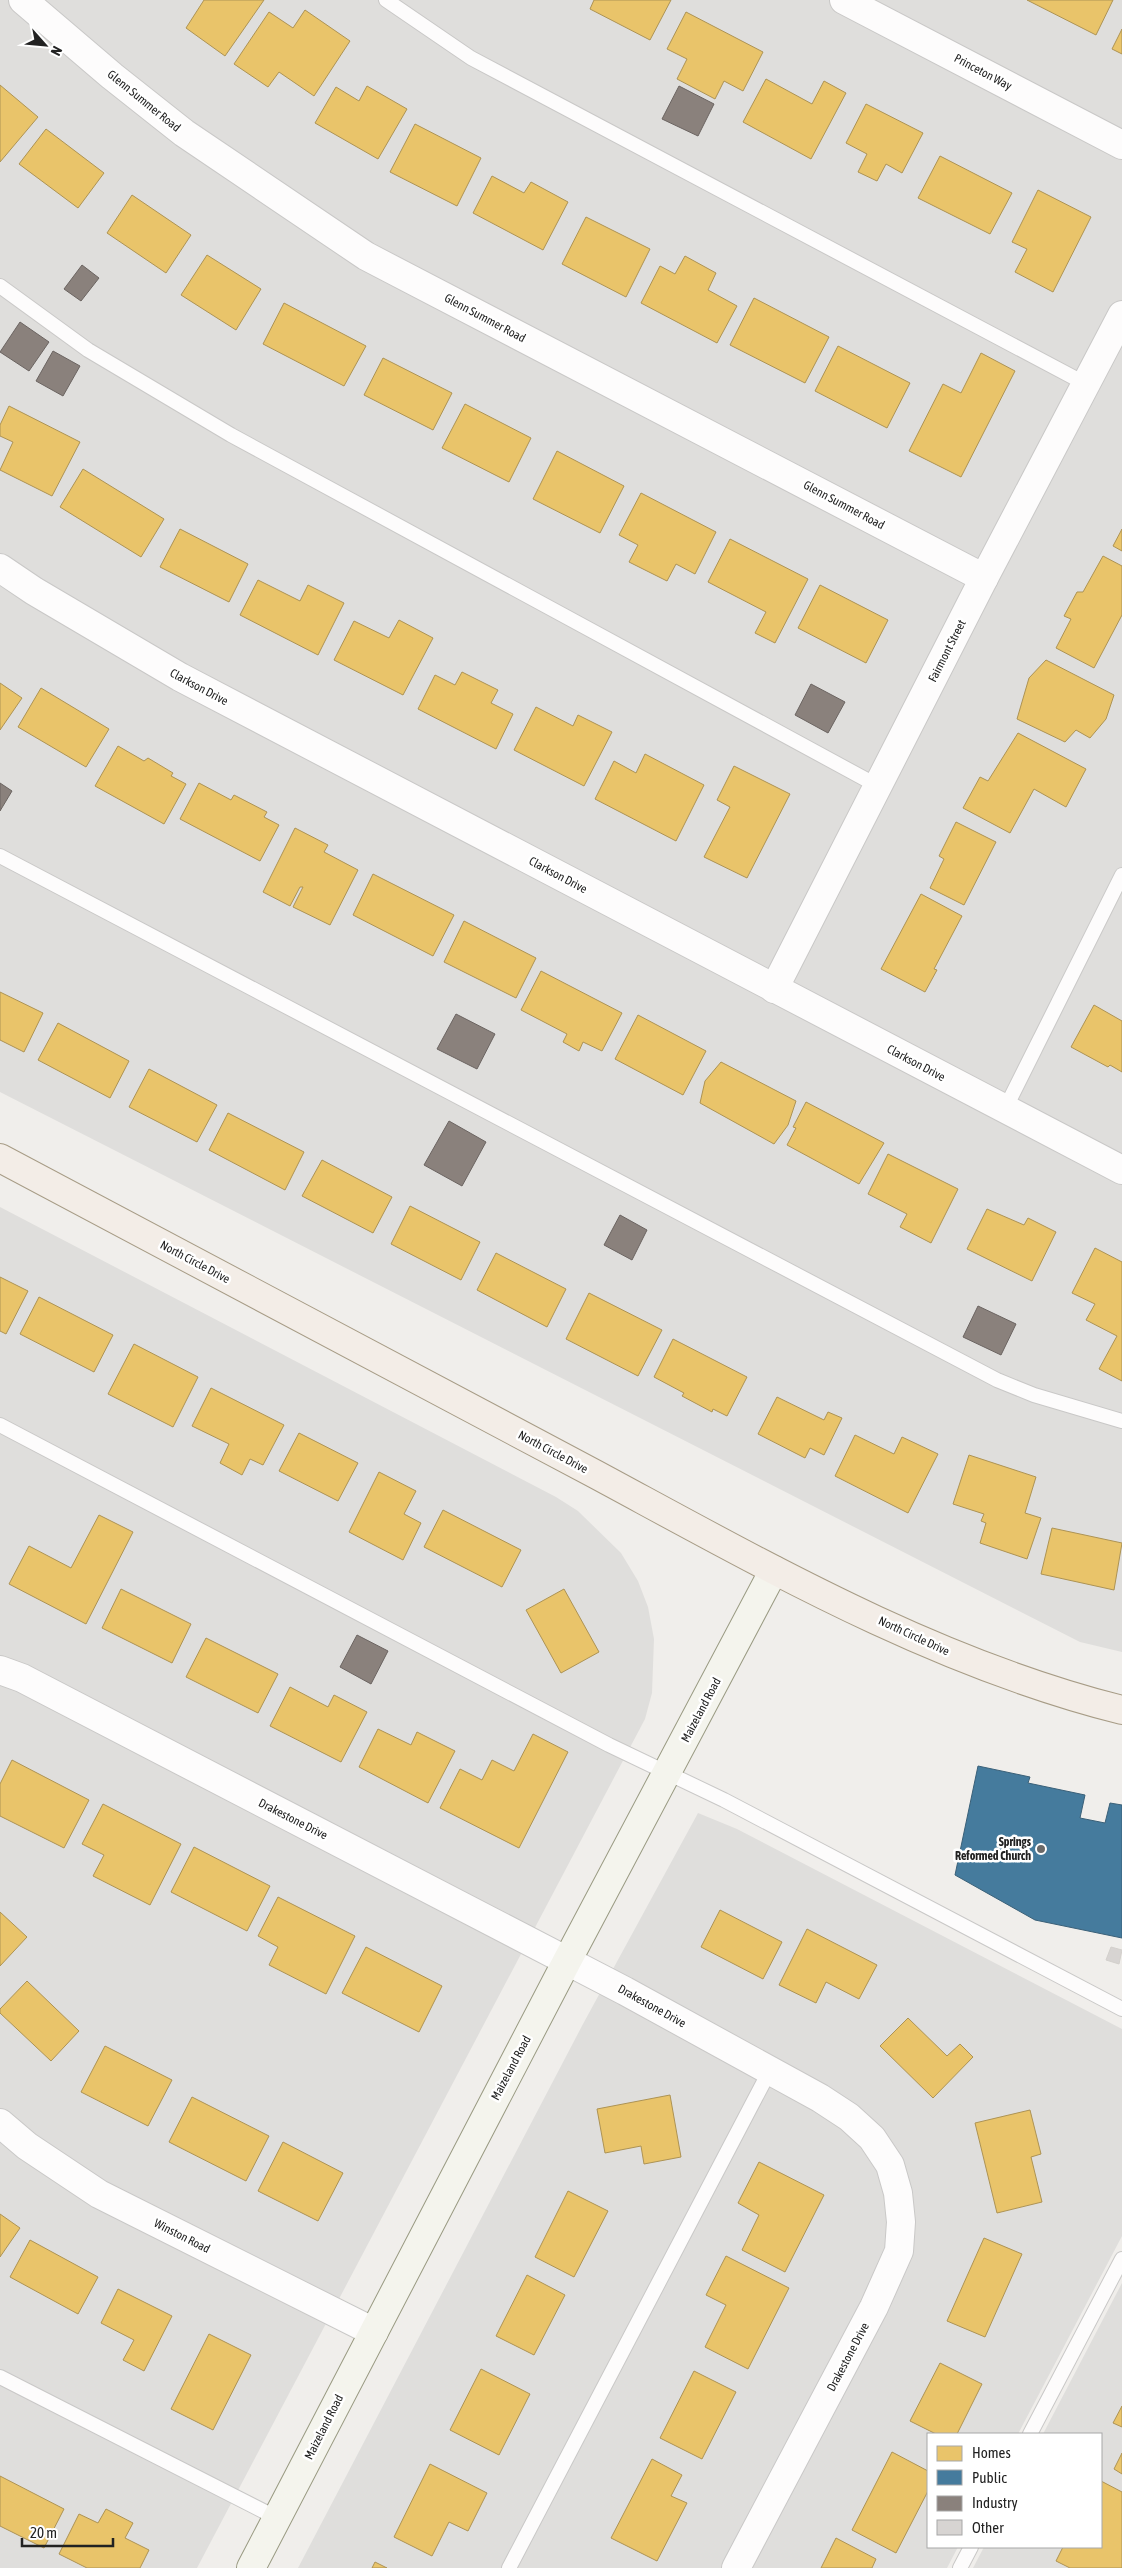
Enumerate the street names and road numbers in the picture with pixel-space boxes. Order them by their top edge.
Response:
street label: Princeton Way [952,51,1014,93]
street label: Glenn Summer Road [105,67,183,135]
street label: Glenn Summer Road [442,291,528,345]
street label: Glenn Summer Road [801,478,887,532]
street label: Fairmont Street [925,617,969,684]
street label: Clarkson Drive [168,666,230,708]
street label: Clarkson Drive [527,854,589,896]
street label: Clarkson Drive [885,1042,947,1084]
street label: North Circle Drive [158,1238,232,1286]
street label: North Circle Drive [516,1428,590,1476]
street label: North Circle Drive [876,1613,952,1659]
street label: Maizeland Road [678,1675,724,1745]
street label: Drakestone Drive [256,1796,330,1842]
street label: Drakestone Drive [616,1982,688,2030]
street label: Maizeland Road [488,2033,534,2103]
street label: Winston Road [152,2216,212,2256]
street label: Drakestone Drive [824,2320,872,2394]
street label: Maizeland Road [302,2392,346,2462]

